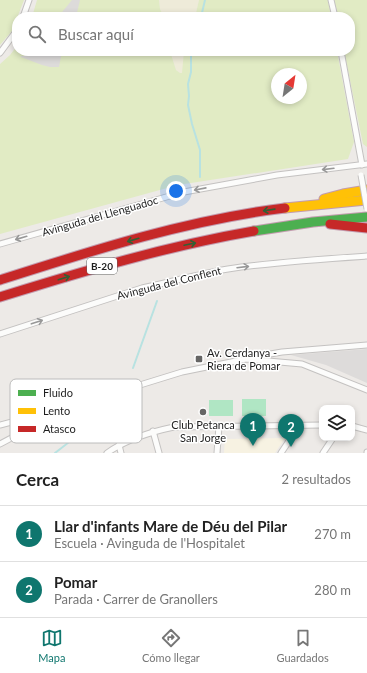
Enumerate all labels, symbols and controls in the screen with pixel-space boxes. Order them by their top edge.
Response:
search box [12,12,355,56]
icon: search [26,23,48,45]
text: Buscar aquí [58,25,134,43]
north arrow [271,68,307,104]
one-way arrow [322,165,335,172]
your location [166,181,186,201]
one-way arrow [194,185,207,193]
street label: Avinguda del Llenguadoc [40,193,159,238]
one-way arrow [263,206,276,214]
one-way arrow [14,235,27,242]
one-way arrow [127,237,140,244]
one-way arrow [183,240,196,248]
road number: B-20 [87,258,117,274]
street label: Avinguda del Conflent [115,263,222,302]
one-way arrow [236,263,249,271]
one-way arrow [58,273,70,281]
one-way arrow [30,318,43,325]
place label: Av. Cerdanya - Riera de Pomar [207,346,280,372]
marker: Av. Cerdanya - Riera de Pomar [194,354,204,364]
legend [10,379,142,443]
text: Fluido [43,386,73,399]
text: Lento [43,404,70,417]
map controls [319,405,355,441]
button: layers [319,405,355,441]
marker: Club Petanca San Jorge [198,407,208,417]
pin: 1 [240,413,266,446]
pin: 2 [278,414,304,447]
place label: Club Petanca San Jorge [171,418,235,444]
text: Atasco [43,422,76,435]
text: Cerca [16,469,59,490]
text: 2 resultados [281,471,351,487]
text: Llar d'infants Mare de Déu del Pilar [54,517,287,535]
text: 1 [25,526,33,542]
text: 270 m [314,526,351,542]
text: Escuela · Avinguda de l'Hospitalet [54,535,245,551]
text: Pomar [54,573,97,591]
text: 2 [25,582,33,598]
text: 280 m [314,582,351,598]
text: Parada · Carrer de Granollers [54,591,218,607]
tab: Mapa [38,627,65,664]
tab: Cómo llegar [142,627,200,664]
tab: Guardados [277,627,329,664]

